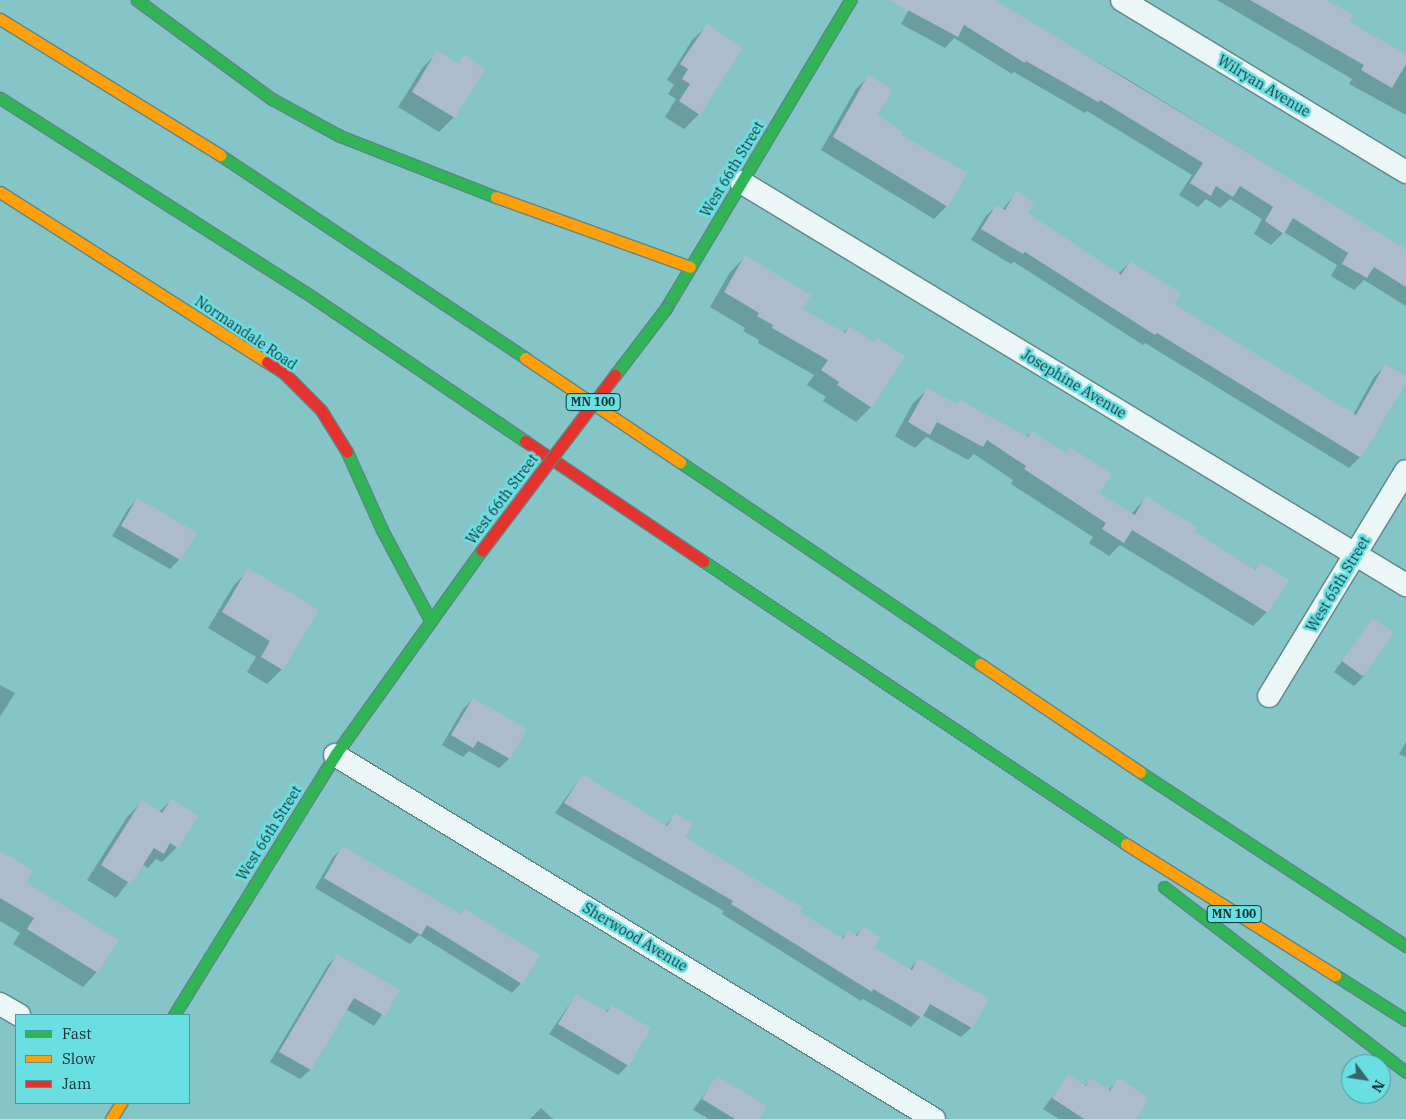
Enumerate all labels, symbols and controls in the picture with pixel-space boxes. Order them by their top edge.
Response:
street label: Wilryan Avenue [1215,52,1313,120]
street label: West 66th Street [697,118,767,220]
street label: Normandale Road [192,293,300,373]
street label: Josephine Avenue [1019,346,1129,422]
road number: MN 100 [566,392,620,412]
street label: West 66th Street [463,451,541,547]
street label: West 65th Street [1303,533,1373,635]
street label: West 66th Street [233,783,305,883]
street label: Sherwood Avenue [580,899,690,975]
road number: MN 100 [1206,904,1262,924]
legend [15,1014,190,1104]
text: Fast [62,1024,92,1043]
text: Slow [62,1049,95,1068]
north arrow [1341,1054,1391,1104]
text: Jam [62,1074,91,1093]
text: N [1367,1077,1389,1096]

